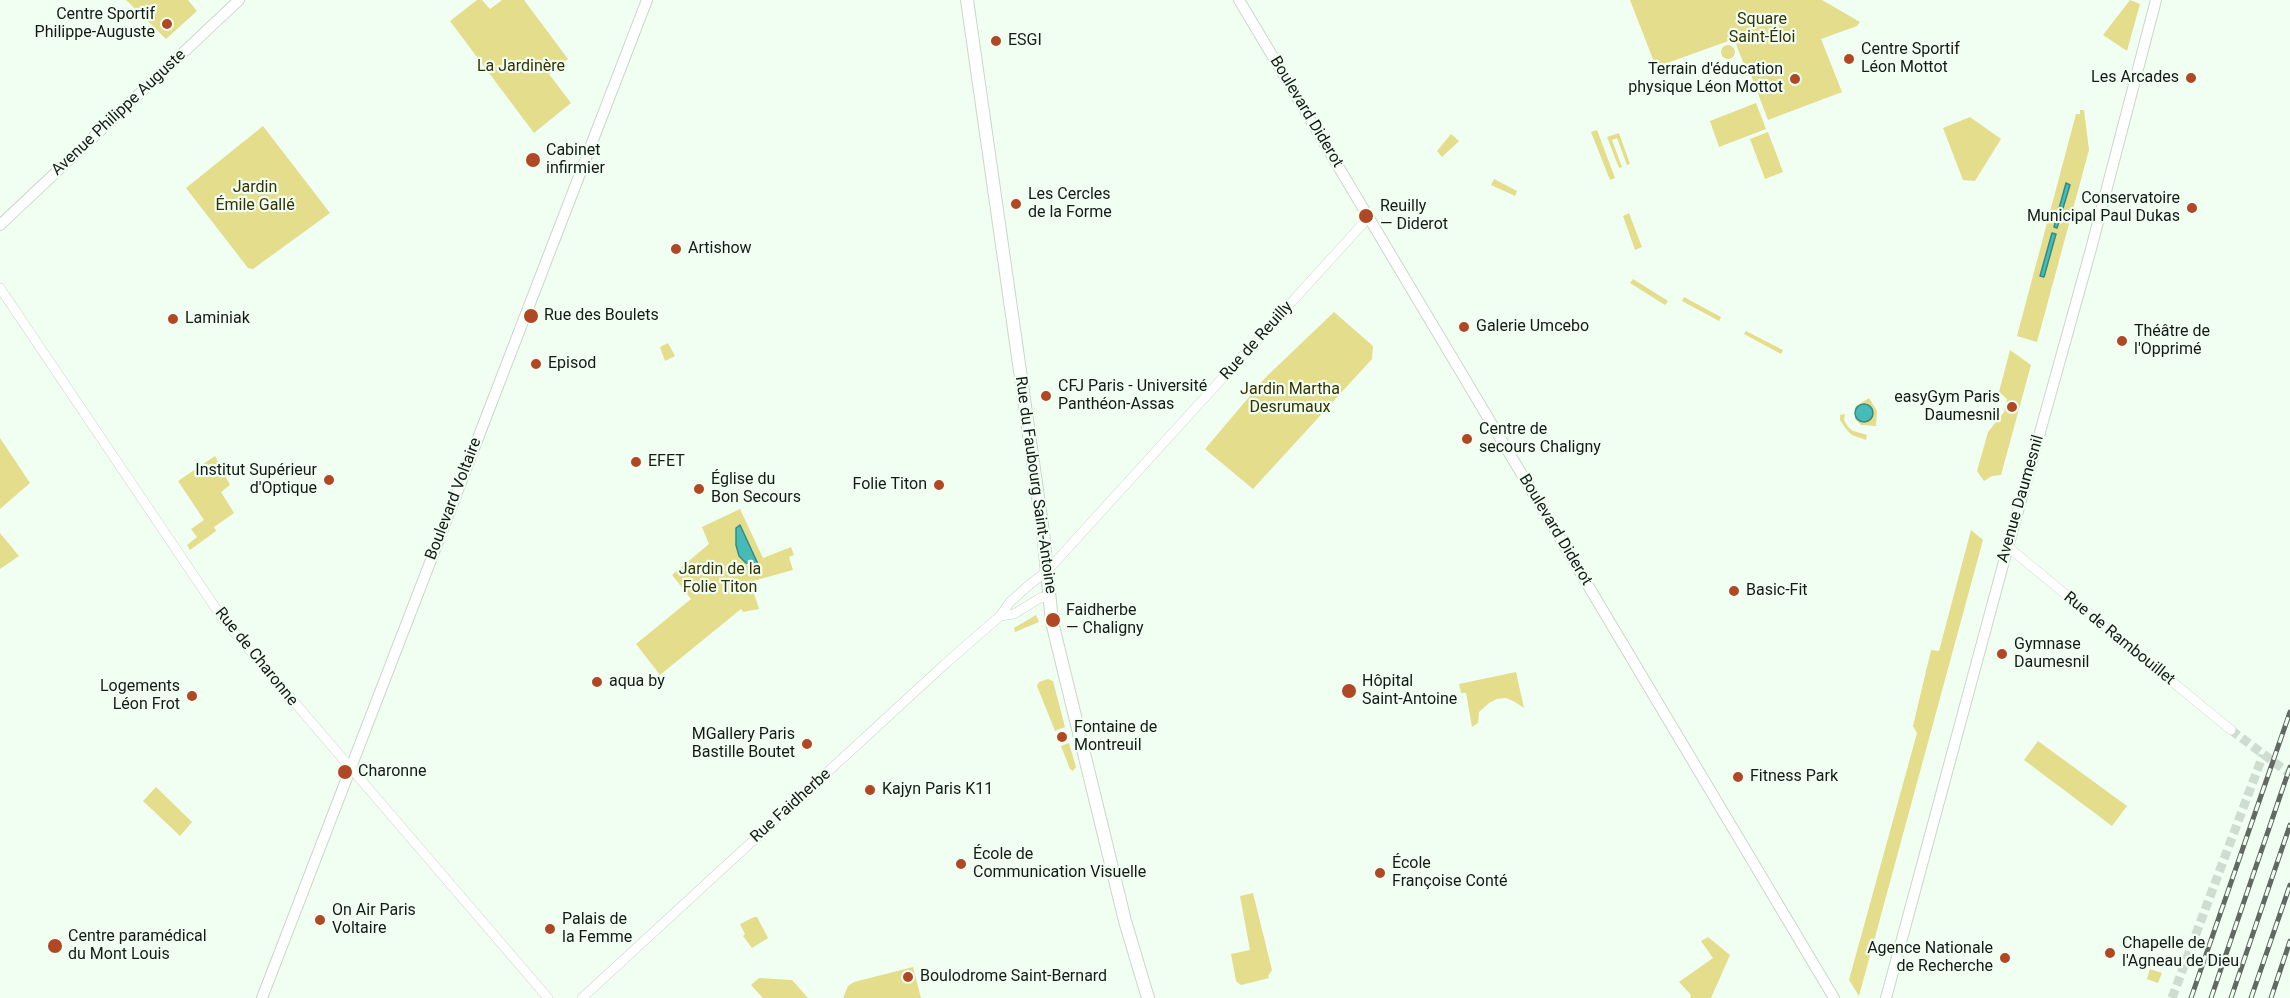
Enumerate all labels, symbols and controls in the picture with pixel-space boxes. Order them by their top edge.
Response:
place label: Centre Sportif Philippe-Auguste [35,5,155,43]
park label: Square Saint-Éloi [1729,10,1795,48]
marker: Centre Sportif Philippe-Auguste [160,17,174,31]
place label: ESGI [1008,31,1042,51]
marker: ESGI [989,34,1003,48]
place label: Centre Sportif Léon Mottot [1861,40,1960,78]
street label: Avenue Philippe Auguste [48,46,190,180]
marker: Centre Sportif Léon Mottot [1842,52,1856,66]
street label: Boulevard Diderot [1265,53,1347,171]
park label: La Jardinère [477,57,565,77]
place label: Terrain d'éducation physique Léon Mottot [1628,60,1783,98]
place label: Les Arcades [2091,68,2179,88]
marker: Les Arcades [2184,71,2198,85]
marker: Terrain d'éducation physique Léon Mottot [1788,72,1802,86]
place label: Cabinet infirmier [546,141,605,179]
marker: Cabinet infirmier [524,151,542,169]
park label: Jardin Émile Gallé [215,178,295,216]
place label: Les Cercles de la Forme [1028,185,1112,223]
place label: Conservatoire Municipal Paul Dukas [2027,189,2180,227]
marker: Les Cercles de la Forme [1009,197,1023,211]
place label: Reuilly — Diderot [1380,197,1448,235]
marker: Conservatoire Municipal Paul Dukas [2185,201,2199,215]
marker: Reuilly — Diderot [1357,207,1375,225]
place label: Artishow [688,239,752,259]
marker: Artishow [669,242,683,256]
street label: Rue de Reuilly [1217,298,1297,384]
place label: Rue des Boulets [544,306,659,326]
marker: Rue des Boulets [522,307,540,325]
place label: Laminiak [185,309,250,329]
marker: Laminiak [166,312,180,326]
place label: Galerie Umcebo [1476,317,1589,337]
marker: Galerie Umcebo [1457,320,1471,334]
place label: Théâtre de l'Opprimé [2134,322,2210,360]
marker: Théâtre de l'Opprimé [2115,334,2129,348]
place label: Episod [548,354,596,374]
marker: Episod [529,357,543,371]
street label: Rue du Faubourg Saint-Antoine [1010,375,1060,595]
place label: CFJ Paris - Université Panthéon-Assas [1058,377,1207,415]
park label: Jardin Martha Desrumaux [1240,380,1340,418]
place label: easyGym Paris Daumesnil [1894,388,2000,426]
marker: CFJ Paris - Université Panthéon-Assas [1039,389,1053,403]
marker: easyGym Paris Daumesnil [2005,400,2019,414]
place label: Centre de secours Chaligny [1479,420,1601,458]
marker: Centre de secours Chaligny [1460,432,1474,446]
street label: Avenue Daumesnil [1994,433,2048,565]
street label: Boulevard Voltaire [422,435,486,563]
place label: EFET [648,452,685,472]
marker: EFET [629,455,643,469]
place label: Institut Supérieur d'Optique [195,461,317,499]
place label: Église du Bon Secours [711,470,801,508]
street label: Boulevard Diderot [1514,471,1596,589]
marker: Institut Supérieur d'Optique [322,473,336,487]
place label: Folie Titon [852,475,927,495]
marker: Folie Titon [932,478,946,492]
marker: Église du Bon Secours [692,482,706,496]
park label: Jardin de la Folie Titon [679,560,761,598]
place label: Basic-Fit [1746,581,1808,601]
marker: Basic-Fit [1727,584,1741,598]
street label: Rue de Rambouillet [2060,588,2178,690]
place label: Faidherbe — Chaligny [1066,601,1144,639]
street label: Rue de Charonne [210,604,302,710]
marker: Faidherbe — Chaligny [1044,611,1062,629]
place label: Gymnase Daumesnil [2014,635,2089,673]
marker: Gymnase Daumesnil [1995,647,2009,661]
place label: aqua by [609,672,665,692]
place label: Hôpital Saint-Antoine [1362,672,1457,710]
marker: aqua by [590,675,604,689]
place label: Logements Léon Frot [100,677,180,715]
marker: Hôpital Saint-Antoine [1340,682,1358,700]
marker: Logements Léon Frot [185,689,199,703]
place label: Fontaine de Montreuil [1074,718,1157,756]
place label: MGallery Paris Bastille Boutet [692,725,795,763]
marker: Fontaine de Montreuil [1055,730,1069,744]
marker: MGallery Paris Bastille Boutet [800,737,814,751]
place label: Charonne [358,762,426,782]
marker: Charonne [336,763,354,781]
street label: Rue Faidherbe [747,765,835,847]
place label: Fitness Park [1750,767,1838,787]
marker: Fitness Park [1731,770,1745,784]
place label: Kajyn Paris K11 [882,780,993,800]
marker: Kajyn Paris K11 [863,783,877,797]
place label: École de Communication Visuelle [973,845,1146,883]
place label: École Françoise Conté [1392,854,1507,892]
marker: École de Communication Visuelle [954,857,968,871]
marker: École Françoise Conté [1373,866,1387,880]
place label: On Air Paris Voltaire [332,901,416,939]
place label: Palais de la Femme [562,910,632,948]
marker: On Air Paris Voltaire [313,913,327,927]
marker: Palais de la Femme [543,922,557,936]
place label: Centre paramédical du Mont Louis [68,927,207,965]
place label: Chapelle de l'Agneau de Dieu [2122,934,2239,972]
marker: Centre paramédical du Mont Louis [46,937,64,955]
place label: Agence Nationale de Recherche [1867,939,1993,977]
marker: Chapelle de l'Agneau de Dieu [2103,946,2117,960]
marker: Agence Nationale de Recherche [1998,951,2012,965]
place label: Boulodrome Saint-Bernard [920,967,1107,987]
marker: Boulodrome Saint-Bernard [901,970,915,984]

